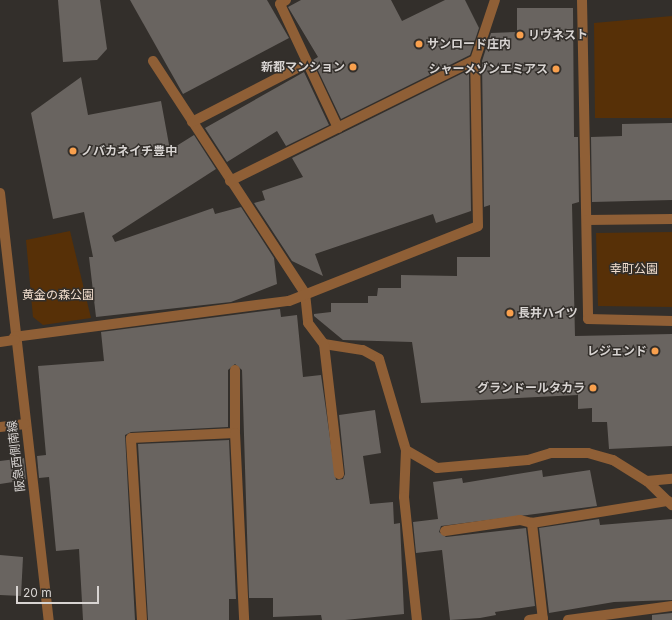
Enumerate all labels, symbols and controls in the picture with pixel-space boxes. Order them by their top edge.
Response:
place label: リヴネスト [528,28,588,42]
marker: リヴネスト [515,30,525,40]
place label: サンロード庄内 [427,37,511,51]
marker: サンロード庄内 [414,39,424,49]
place label: 新都マンション [261,60,345,74]
marker: 新都マンション [348,62,358,72]
place label: シャーメゾンエミアス [428,62,548,76]
marker: シャーメゾンエミアス [551,64,561,74]
place label: ノバカネイチ豊中 [81,144,177,158]
marker: ノバカネイチ豊中 [68,146,78,156]
park label: 幸町公園 [610,262,658,276]
park label: 黄金の森公園 [22,288,94,302]
place label: 長井ハイツ [518,306,578,320]
marker: 長井ハイツ [505,308,515,318]
place label: レジェンド [587,344,647,358]
marker: レジェンド [650,346,660,356]
place label: グランドールタカラ [477,381,585,395]
marker: グランドールタカラ [588,383,598,393]
street label: 阪急西側南線 [4,419,28,493]
scale bar [18,578,101,604]
text: 20 m [23,585,52,600]

